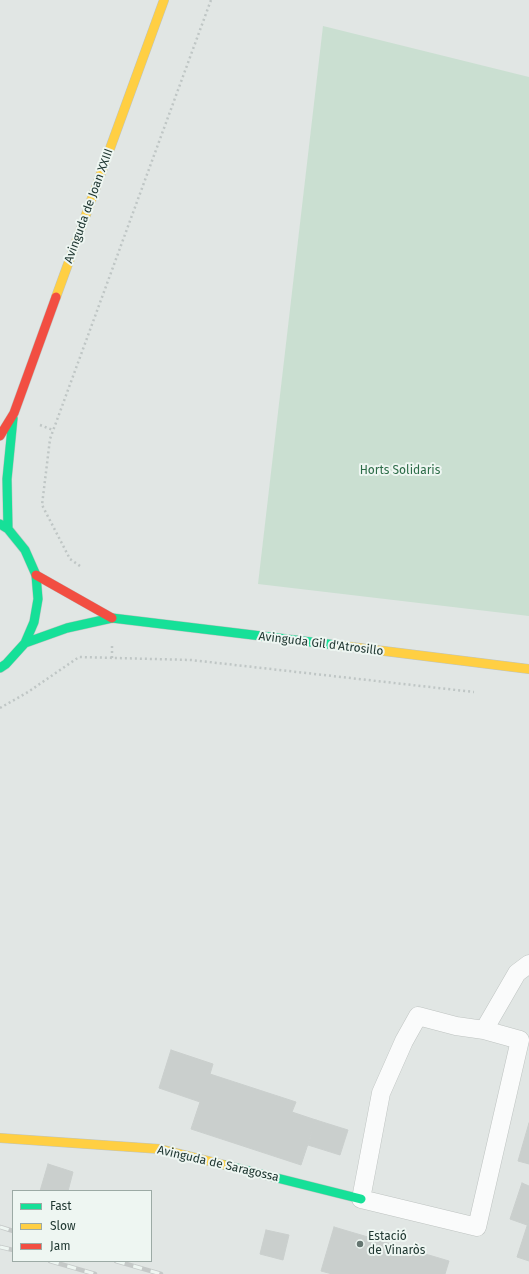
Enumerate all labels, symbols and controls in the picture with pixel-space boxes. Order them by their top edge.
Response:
street label: Avinguda de Joan XXIII [62,147,116,265]
park label: Horts Solidaris [360,464,440,478]
street label: Avinguda Gil d'Atrosillo [258,629,384,659]
street label: Avinguda de Saragossa [156,1143,280,1185]
legend [12,1190,152,1262]
text: Fast [50,1199,72,1213]
text: Slow [50,1219,76,1233]
place label: Estació de Vinaròs [368,1230,425,1258]
text: Jam [50,1239,70,1253]
marker: Estació de Vinaròs [355,1239,365,1249]

